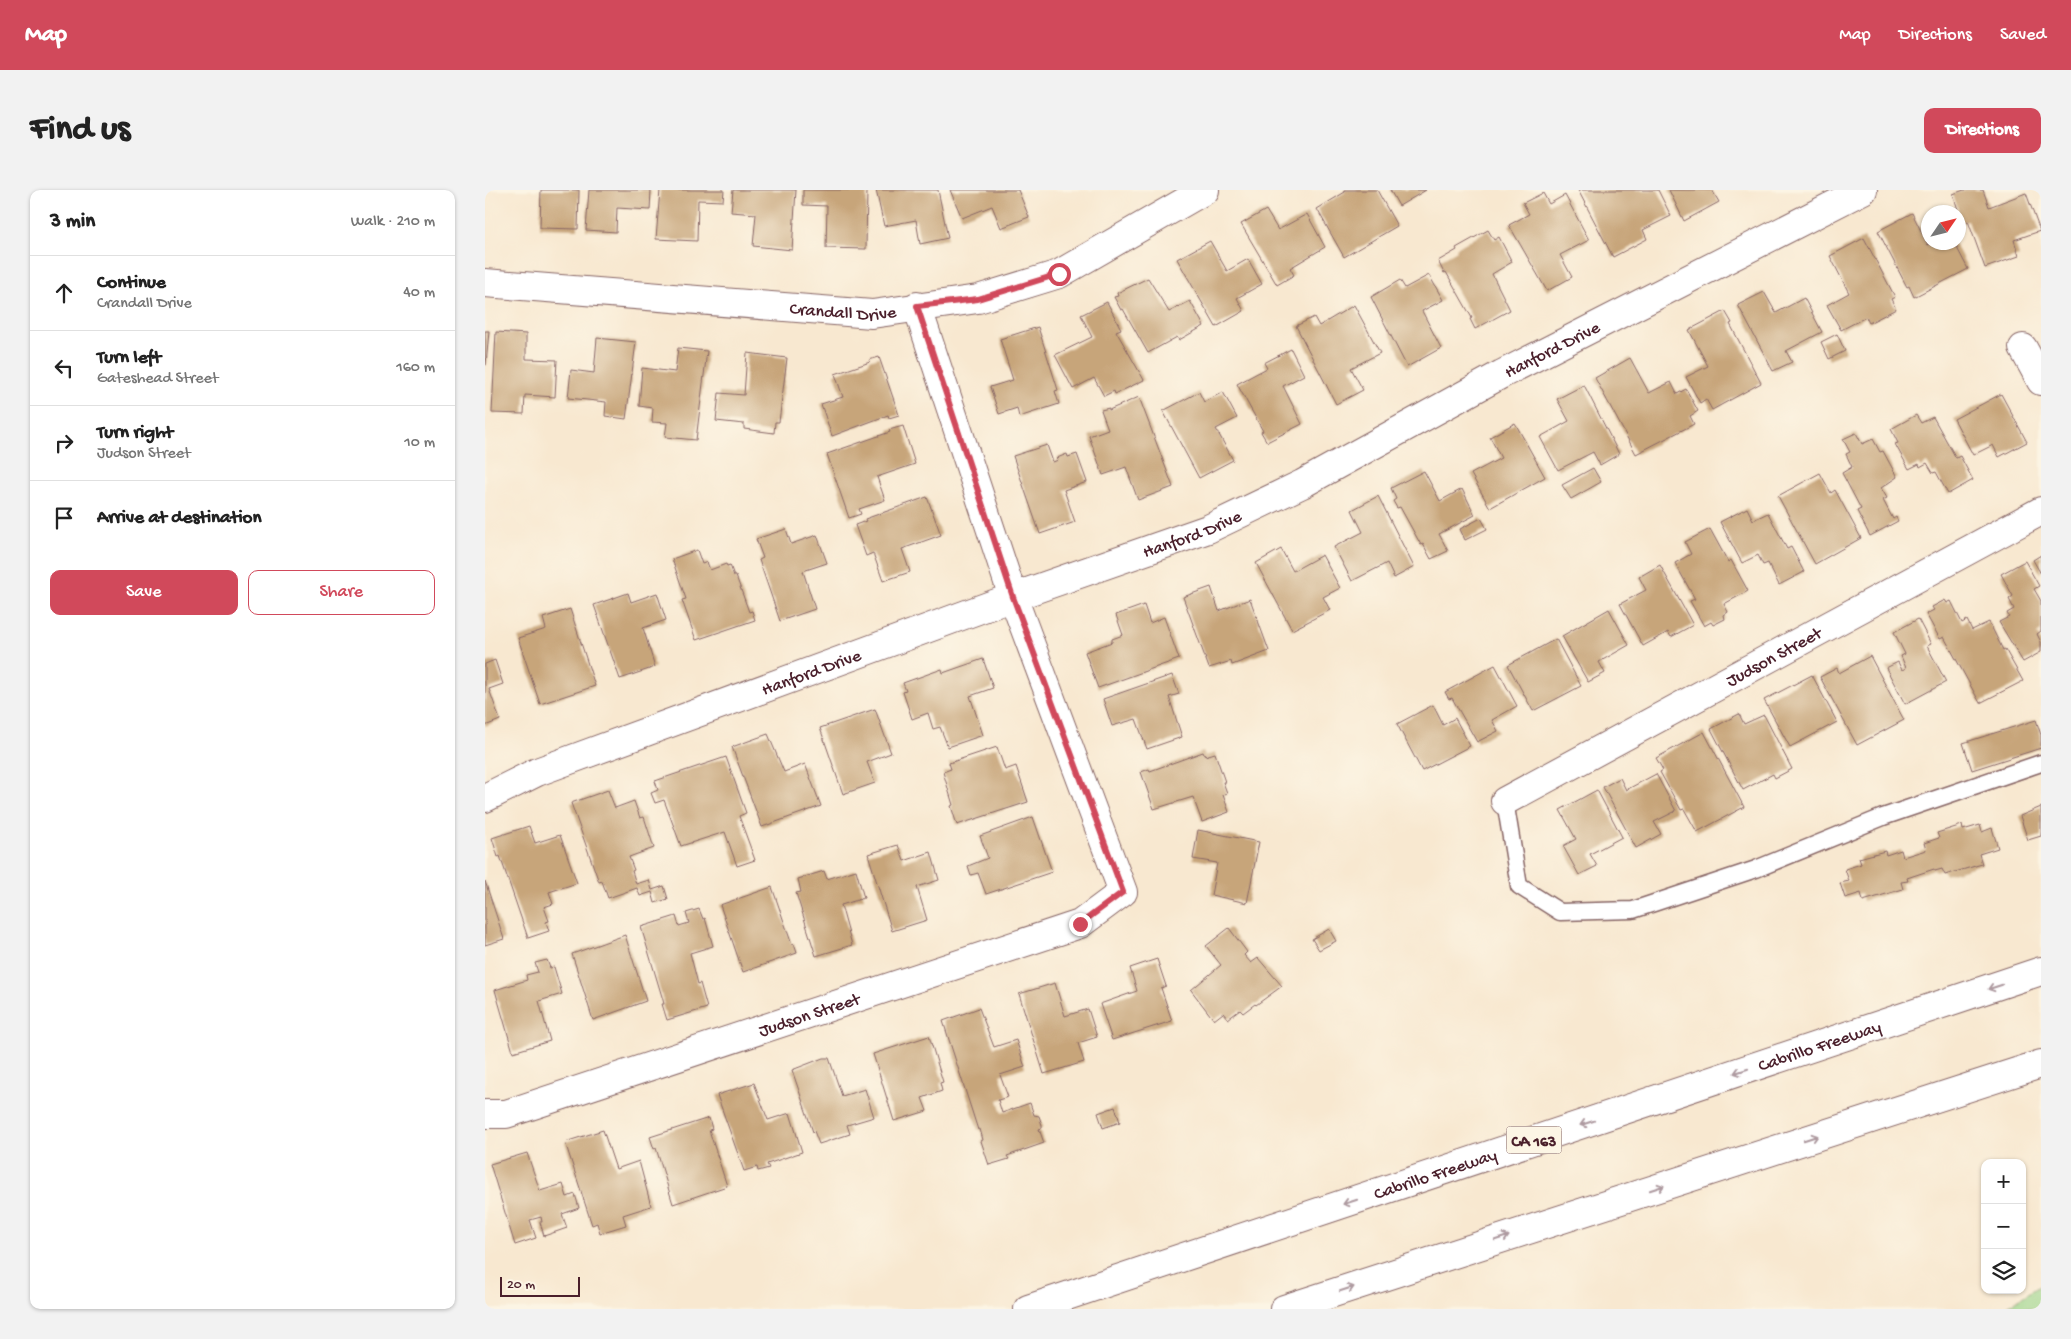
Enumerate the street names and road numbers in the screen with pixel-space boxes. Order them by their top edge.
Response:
street label: Crandall Drive [789,299,898,327]
street label: Hanford Drive [1502,318,1605,384]
street label: Hanford Drive [1140,506,1246,564]
street label: Judson Street [1723,623,1827,692]
street label: Hanford Drive [759,646,865,701]
street label: Judson Street [756,989,865,1043]
street label: Cabrillo Freeway [1756,1017,1884,1078]
road number: CA 163 [1507,1126,1561,1154]
street label: Cabrillo Freeway [1372,1145,1500,1206]

